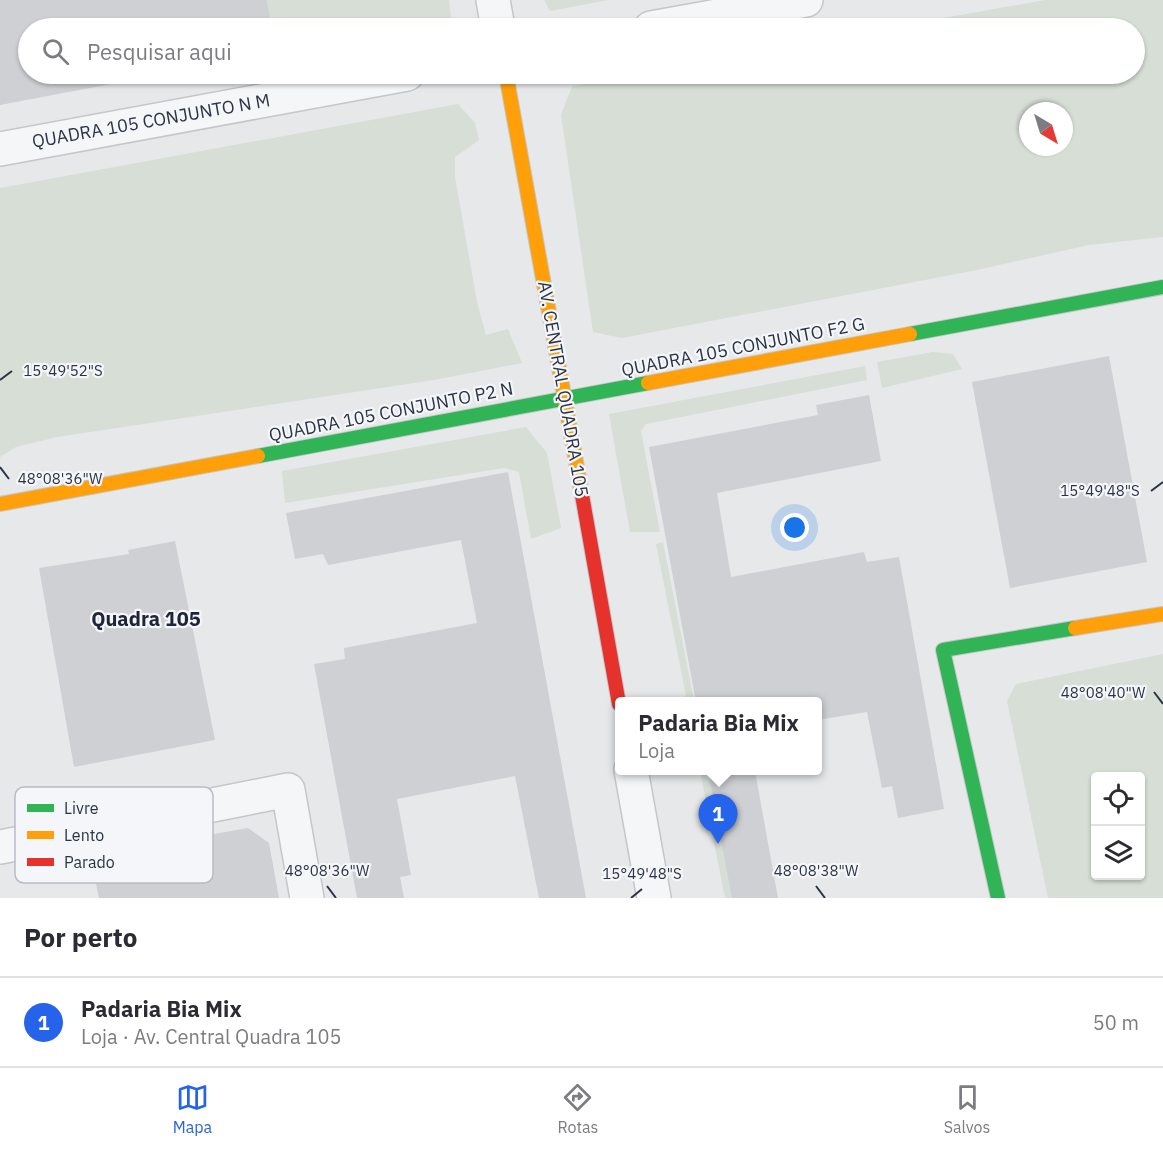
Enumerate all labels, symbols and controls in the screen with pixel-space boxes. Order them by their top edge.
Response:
search box [18,18,1145,84]
icon: search [39,35,72,68]
text: Pesquisar aqui [87,37,232,66]
street label: QUADRA 105 CONJUNTO N M [30,88,272,153]
north arrow [1019,102,1073,156]
street label: AV. CENTRAL QUADRA 105 [533,279,594,499]
street label: QUADRA 105 CONJUNTO F2 G [619,312,867,381]
text: 15°49'52"S [23,361,103,380]
street label: QUADRA 105 CONJUNTO P2 N [267,377,515,446]
text: 48°08'36"W [18,469,103,488]
text: 15°49'48"S [1060,481,1140,500]
your location [780,513,809,542]
district label: Quadra 105 [91,605,201,632]
text: 48°08'40"W [1061,683,1146,702]
popup [615,697,822,775]
text: Padaria Bia Mix [638,708,799,737]
text: Loja [638,737,675,764]
map controls [1091,772,1145,880]
button: locate [1091,772,1145,826]
legend [15,787,213,883]
pin: 1 [698,794,738,844]
text: Livre [64,798,99,818]
text: Lento [64,825,104,845]
button: layers [1091,826,1145,880]
text: Parado [64,852,115,872]
text: 48°08'36"W [285,861,370,880]
text: 48°08'38"W [774,861,859,880]
text: 15°49'48"S [602,864,682,883]
text: Por perto [24,920,137,954]
text: Padaria Bia Mix [81,994,242,1023]
text: 1 [38,1009,50,1036]
text: 50 m [1093,1009,1139,1036]
text: Loja · Av. Central Quadra 105 [81,1023,342,1050]
tab: Mapa [173,1081,212,1137]
tab: Rotas [557,1081,598,1137]
tab: Salvos [944,1081,990,1137]

